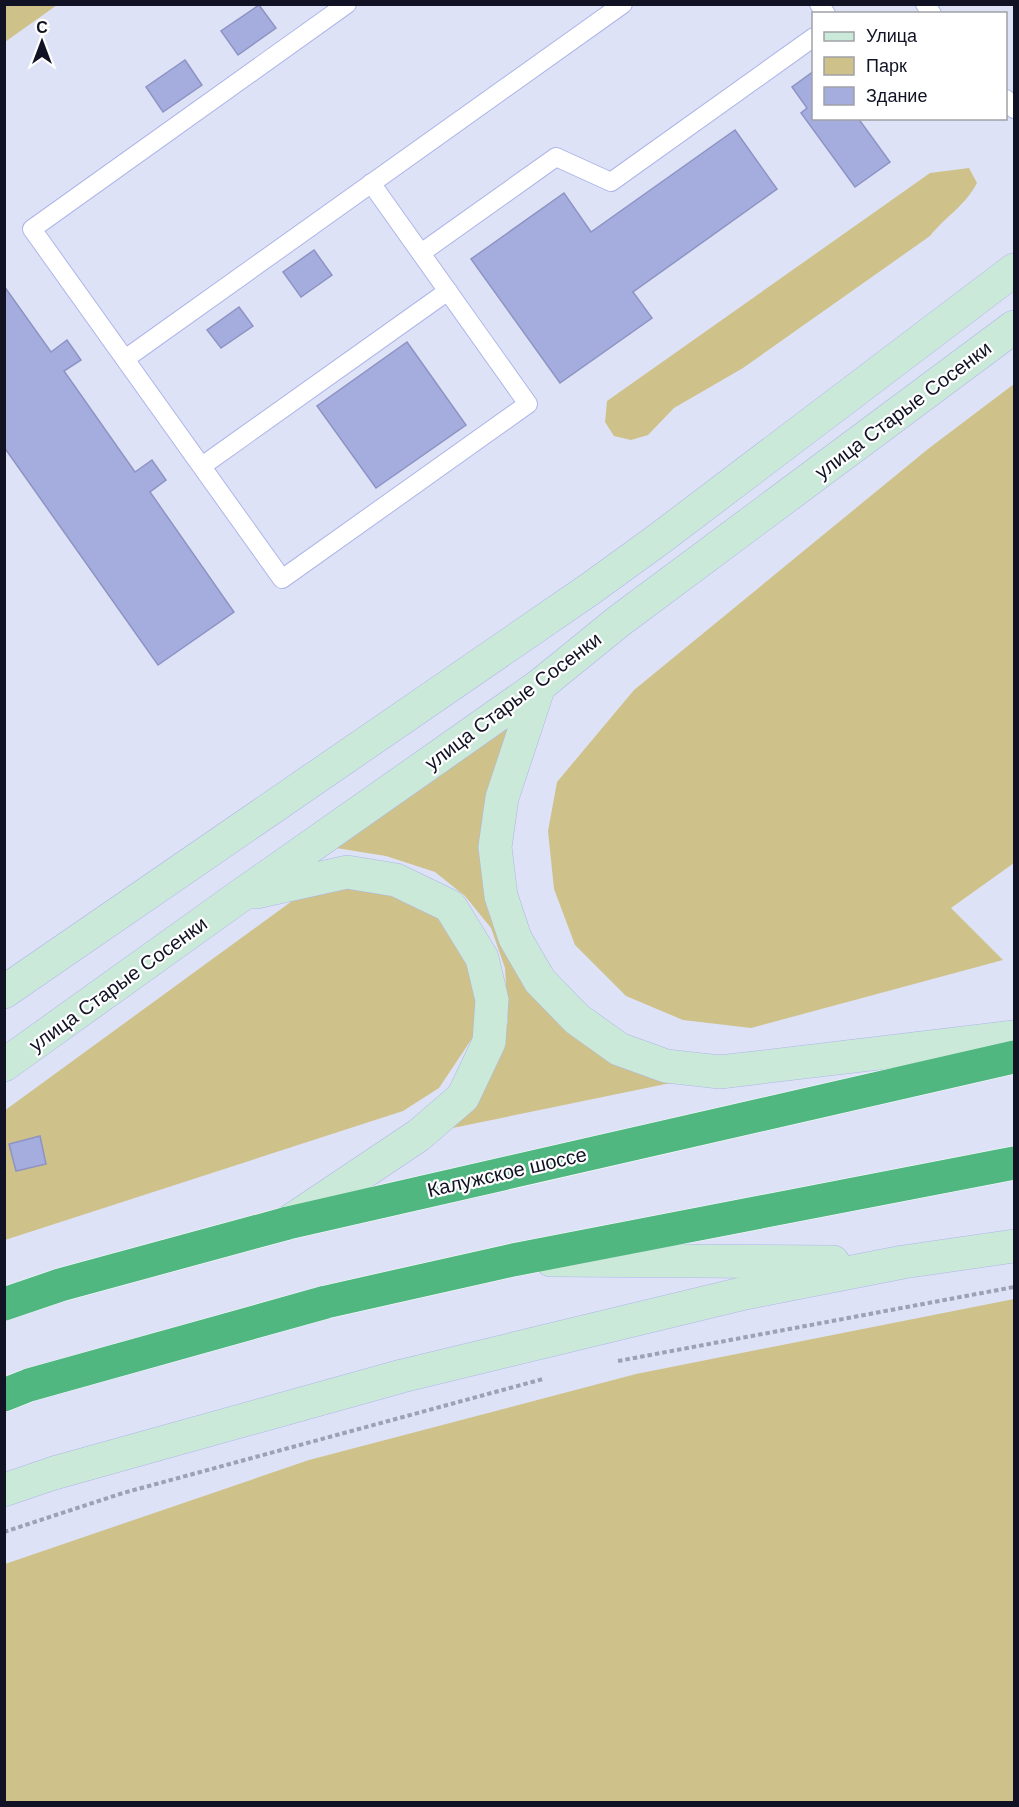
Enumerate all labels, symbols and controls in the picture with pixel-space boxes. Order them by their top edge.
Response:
north arrow [12,12,72,72]
legend [812,12,1007,120]
text: С [36,17,48,38]
text: Улица [866,24,918,48]
text: Парк [866,54,907,78]
text: Здание [866,84,927,108]
street label: улица Старые Сосенки [810,335,996,485]
street label: улица Старые Сосенки [420,626,606,776]
street label: улица Старые Сосенки [24,910,212,1058]
street label: Калужское шоссе [425,1141,589,1203]

